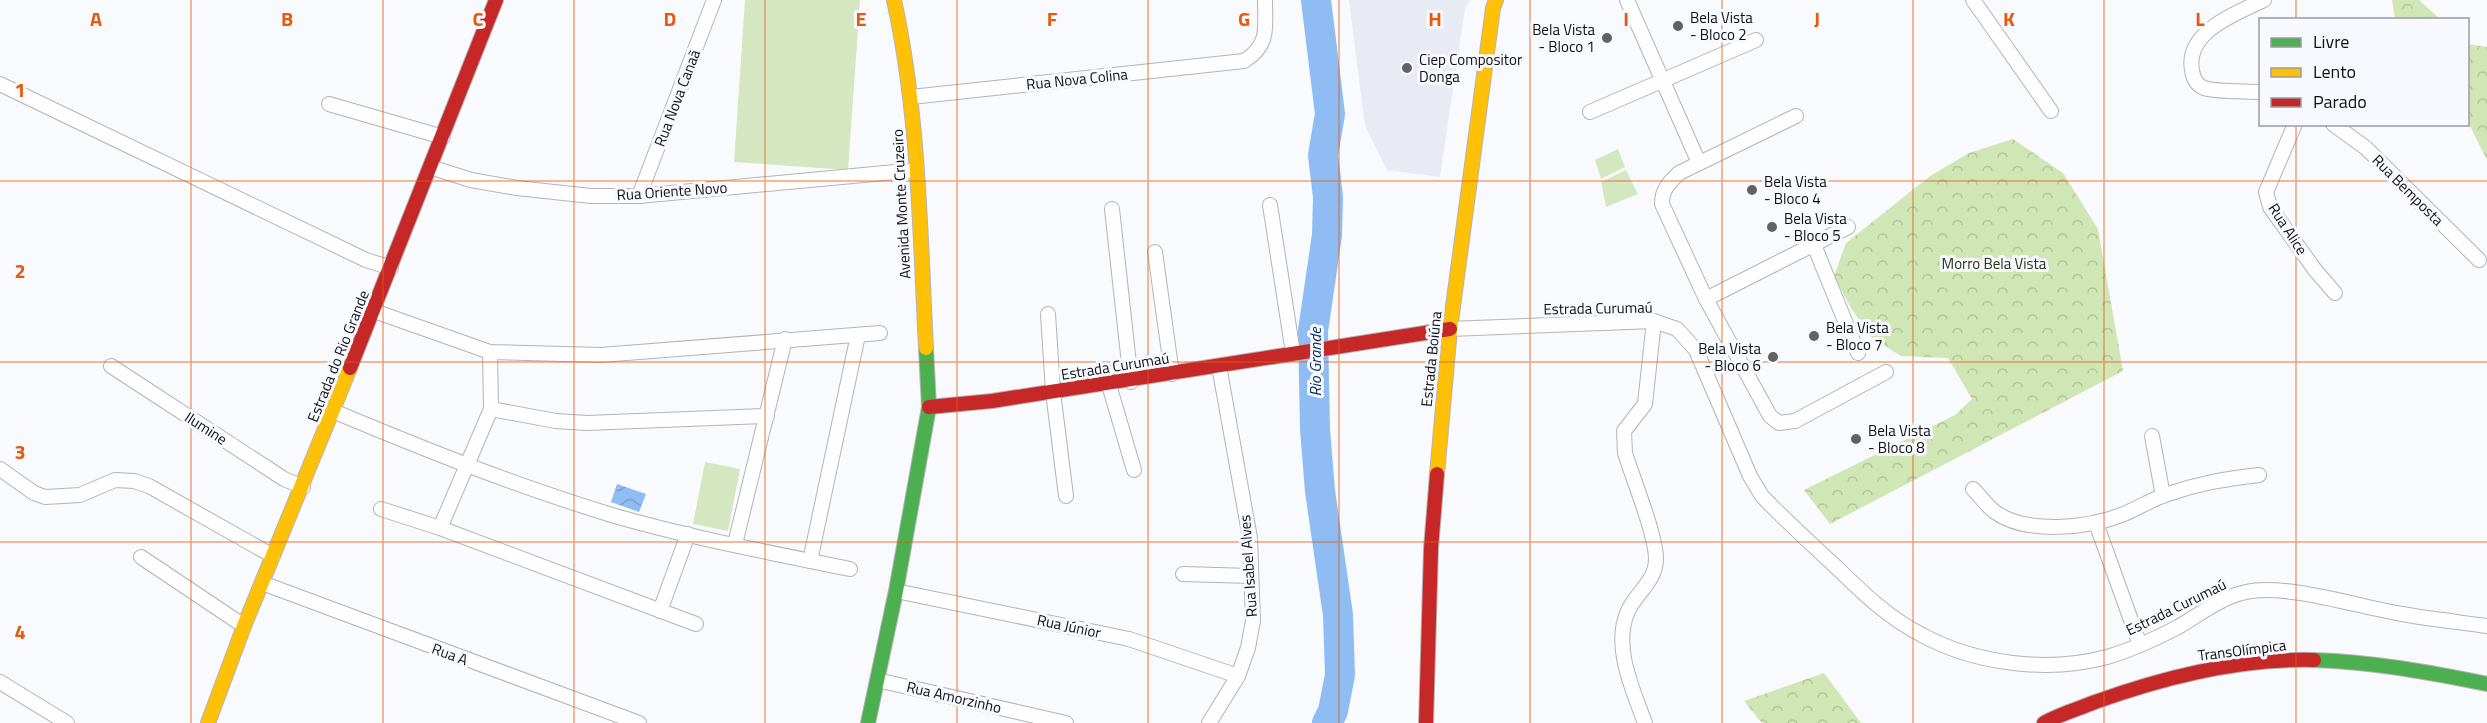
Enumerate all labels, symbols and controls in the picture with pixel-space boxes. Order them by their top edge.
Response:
text: A [90,3,102,34]
text: B [281,3,293,34]
text: C [473,3,484,34]
text: D [664,3,676,34]
text: E [855,3,867,34]
text: F [1047,3,1058,34]
text: G [1238,3,1250,34]
text: H [1428,3,1442,34]
text: I [1623,3,1629,34]
text: J [1814,3,1820,34]
text: K [2003,3,2015,34]
text: L [2195,3,2205,34]
place label: Bela Vista - Bloco 2 [1690,6,1753,46]
place label: Bela Vista - Bloco 1 [1532,18,1595,58]
legend [2259,18,2469,126]
marker: Bela Vista - Bloco 2 [1671,19,1685,33]
text: Livre [2313,28,2349,55]
marker: Bela Vista - Bloco 1 [1600,31,1614,45]
street label: Rua Nova Canaã [648,46,706,150]
place label: Ciep Compositor Donga [1419,48,1522,88]
text: Lento [2313,58,2356,85]
marker: Ciep Compositor Donga [1400,61,1414,75]
street label: Rua Nova Colina [1025,62,1129,96]
text: 1 [14,74,26,105]
text: Parado [2313,88,2367,115]
street label: Avenida Monte Cruzeiro [886,128,916,279]
street label: Rua Bemposta [2367,149,2449,231]
place label: Bela Vista - Bloco 4 [1764,170,1827,210]
street label: Rua Oriente Novo [616,176,728,206]
marker: Bela Vista - Bloco 4 [1745,183,1759,197]
street label: Rua Alice [2263,199,2313,259]
place label: Bela Vista - Bloco 5 [1784,207,1847,247]
marker: Bela Vista - Bloco 5 [1765,220,1779,234]
park label: Morro Bela Vista [1942,252,2047,275]
text: 2 [14,255,26,286]
street label: Estrada do Rio Grande [301,287,375,425]
street label: Estrada Curumaú [1543,296,1653,320]
street label: Estrada Boiúna [1415,310,1448,408]
place label: Bela Vista - Bloco 7 [1826,316,1889,356]
water label: Rio Grande [1303,326,1327,397]
marker: Bela Vista - Bloco 7 [1807,329,1821,343]
place label: Bela Vista - Bloco 6 [1698,337,1761,377]
street label: Estrada Curumaú [1059,346,1171,386]
marker: Bela Vista - Bloco 6 [1766,350,1780,364]
street label: Ilumine [180,406,232,450]
place label: Bela Vista - Bloco 8 [1868,419,1931,459]
marker: Bela Vista - Bloco 8 [1849,432,1863,446]
text: 3 [14,436,26,467]
street label: Rua Isabel Alves [1233,514,1263,618]
street label: Estrada Curumaú [2122,573,2230,641]
street label: Rua Júnior [1035,608,1103,644]
text: 4 [14,616,26,647]
street label: TransOlímpica [2197,633,2288,667]
street label: Rua A [429,637,471,671]
street label: Rua Amorzinho [904,675,1004,719]

